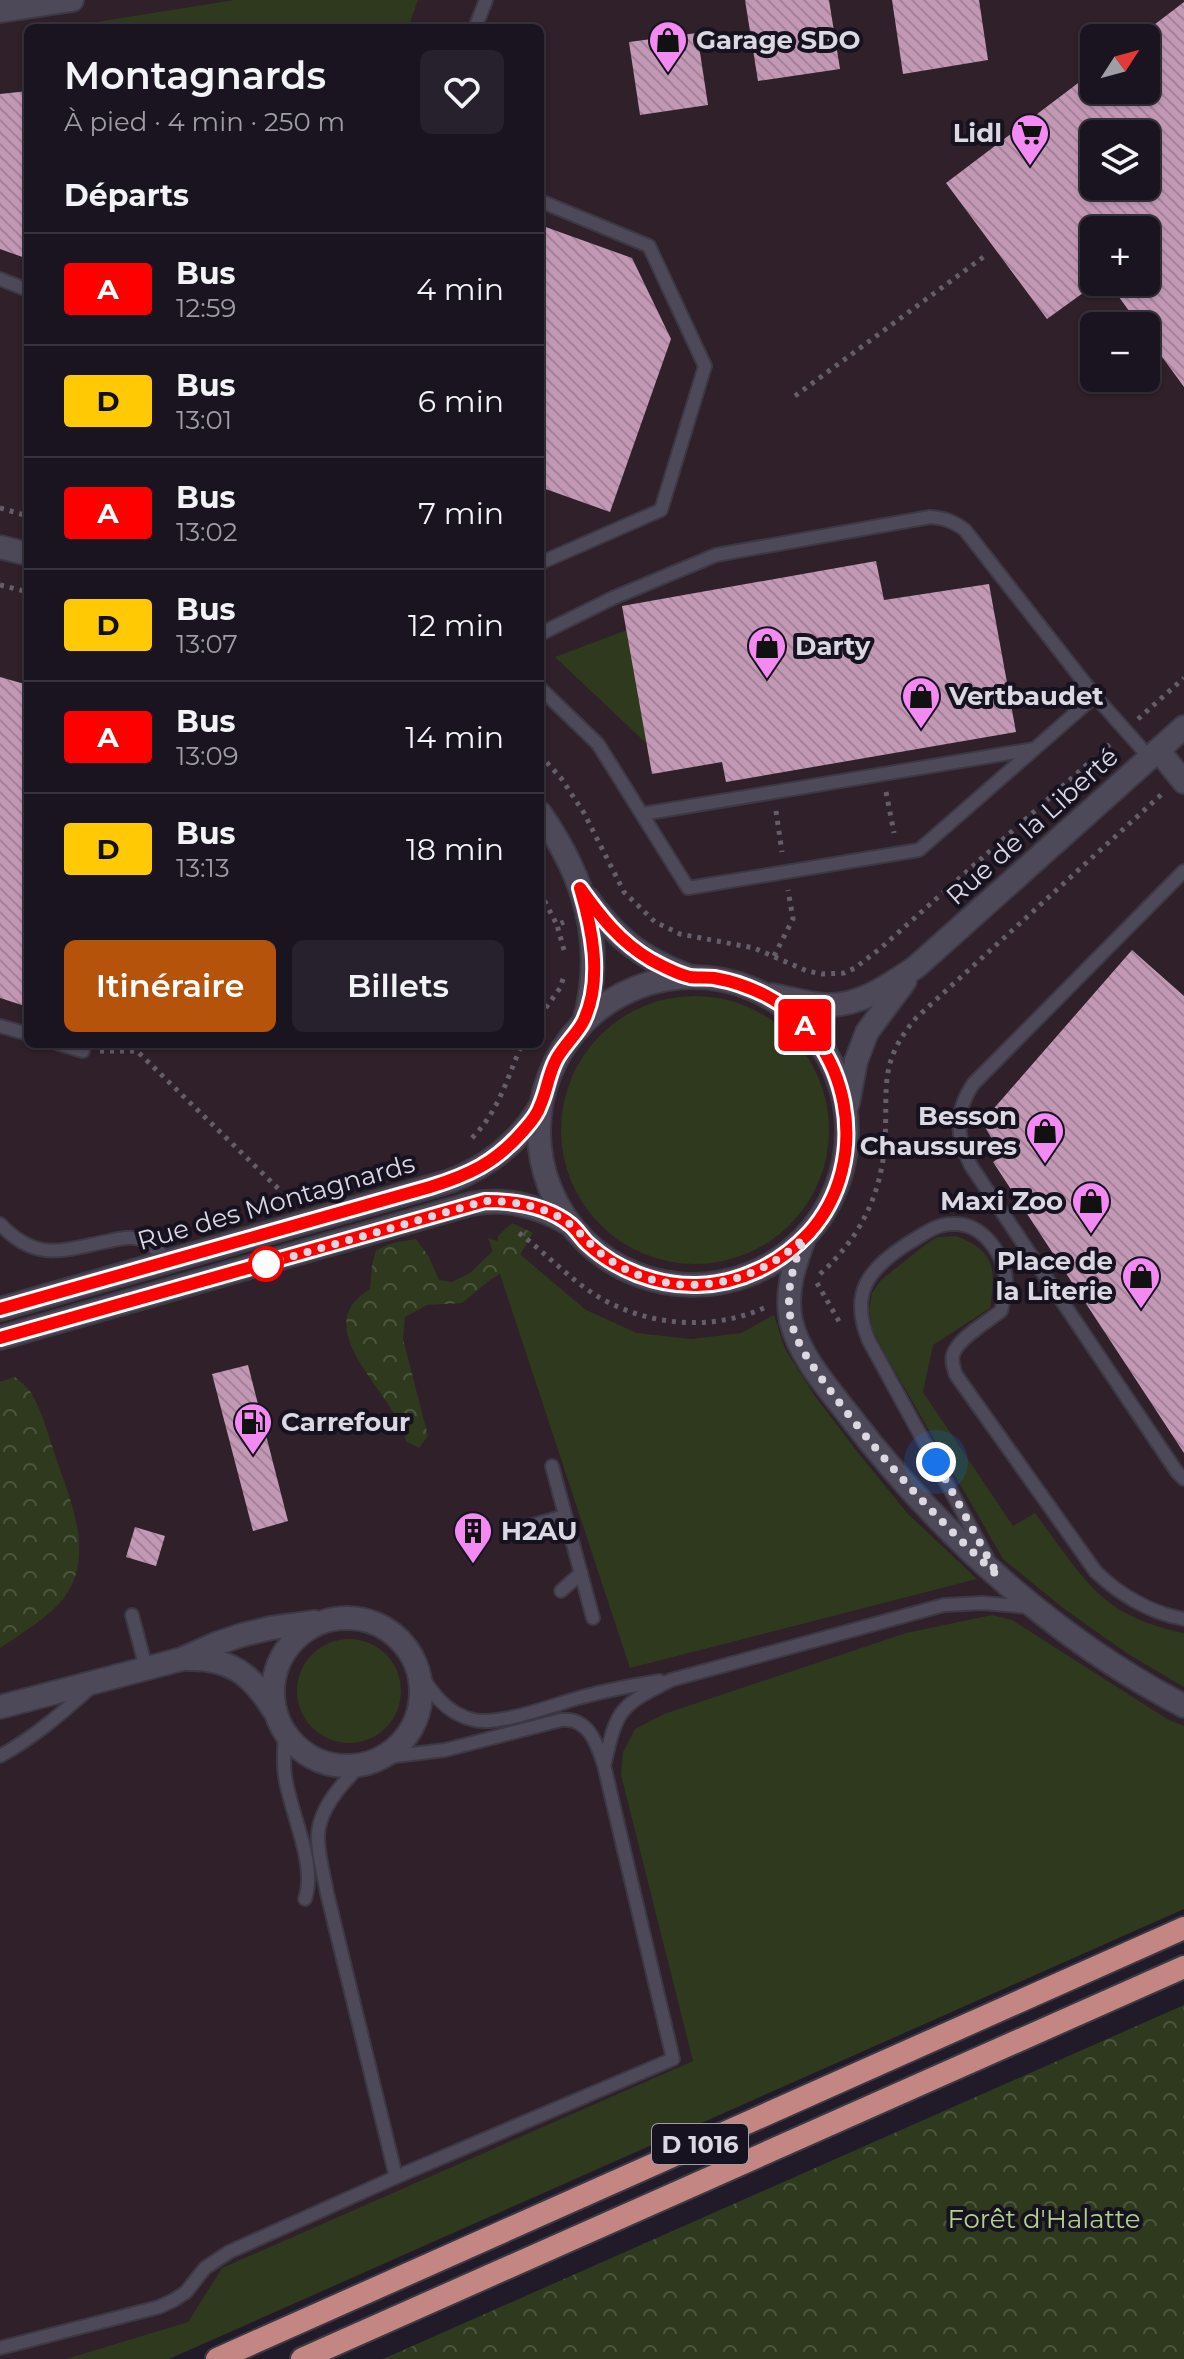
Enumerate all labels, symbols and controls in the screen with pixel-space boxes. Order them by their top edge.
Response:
shop icon: Garage SDO [647,19,689,74]
place label: Garage SDO [696,24,860,56]
north arrow [1080,24,1160,104]
map controls [1080,24,1160,392]
button: heart [420,50,504,134]
text: Montagnards [64,52,326,99]
text: À pied · 4 min · 250 m [64,106,345,138]
supermarket icon: Lidl [1009,112,1051,167]
place label: Lidl [953,117,1002,149]
button: layers [1080,120,1160,200]
text: Départs [64,177,189,214]
button: + [1080,216,1160,296]
text: Bus [176,255,236,292]
text: 4 min [416,271,504,308]
text: A [97,272,119,306]
text: 12:59 [176,292,236,324]
button: − [1080,312,1160,392]
text: Bus [176,367,236,404]
text: 6 min [418,383,504,420]
text: D [96,384,120,418]
text: 13:01 [176,404,232,436]
text: Bus [176,479,236,516]
text: 7 min [418,495,504,532]
text: A [97,496,119,530]
text: 13:02 [176,516,238,548]
text: Bus [176,591,236,628]
text: 12 min [408,607,504,644]
text: D [96,608,120,642]
shop icon: Darty [746,625,788,680]
text: 13:07 [176,628,238,660]
place label: Darty [795,630,871,662]
shop icon: Vertbaudet [900,675,942,730]
place label: Vertbaudet [948,680,1104,712]
text: Bus [176,703,236,740]
text: 14 min [405,719,504,756]
text: A [97,720,119,754]
text: 13:09 [176,740,239,772]
street label: Rue de la Liberté [939,740,1125,912]
text: Bus [176,815,236,852]
text: 18 min [406,831,504,868]
text: D [96,832,120,866]
text: 13:13 [176,852,230,884]
button: Itinéraire [64,940,276,1032]
button: Billets [292,940,504,1032]
line badge: A [779,999,831,1051]
text: A [794,1008,816,1042]
place label: Besson Chaussures [860,1100,1017,1162]
shop icon: Besson Chaussures [1024,1110,1066,1165]
street label: Rue des Montagnards [134,1147,418,1257]
shop icon: Maxi Zoo [1070,1180,1112,1235]
place label: Maxi Zoo [940,1185,1063,1217]
place label: Place de la Literie [996,1245,1113,1307]
unlabelled marker [249,1247,283,1281]
shop icon: Place de la Literie [1120,1255,1162,1310]
fuel station icon: Carrefour [232,1401,274,1456]
place label: Carrefour [281,1406,410,1438]
your location [916,1442,956,1482]
building icon: H2AU [452,1510,494,1565]
place label: H2AU [501,1515,577,1547]
road number: D 1016 [652,2124,748,2164]
park label: Forêt d'Halatte [947,2203,1141,2235]

